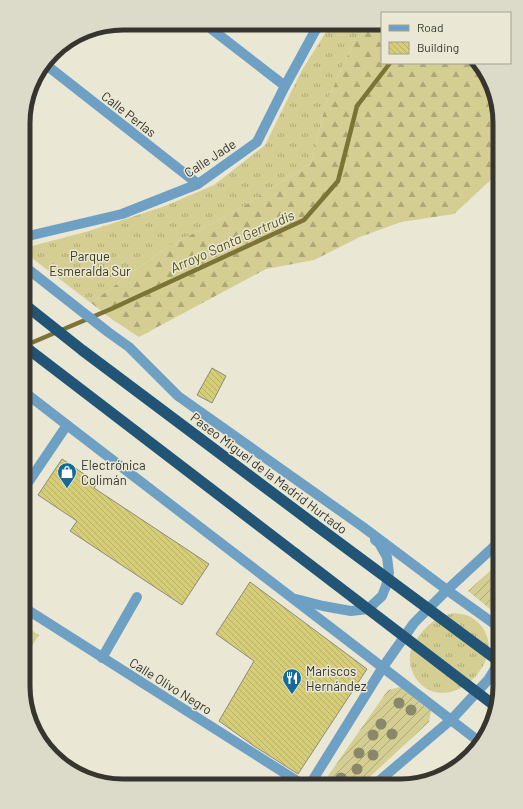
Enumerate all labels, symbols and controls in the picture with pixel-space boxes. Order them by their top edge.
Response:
legend [381,12,511,64]
text: Road [417,20,444,34]
text: Building [417,40,459,54]
street label: Calle Perlas [98,88,160,140]
street label: Calle Jade [181,135,239,181]
water label: Arroyo Santa Gertrudis [167,206,297,276]
park label: Parque Esmeralda Sur [49,248,131,279]
street label: Paseo Miguel de la Madrid Hurtado [188,409,350,537]
place label: Electrónica Colimán [81,457,146,488]
shop icon: Electrónica Colimán [56,461,78,489]
street label: Calle Olivo Negro [127,654,215,718]
place label: Mariscos Hernández [306,663,367,694]
restaurant icon: Mariscos Hernández [281,667,303,695]

